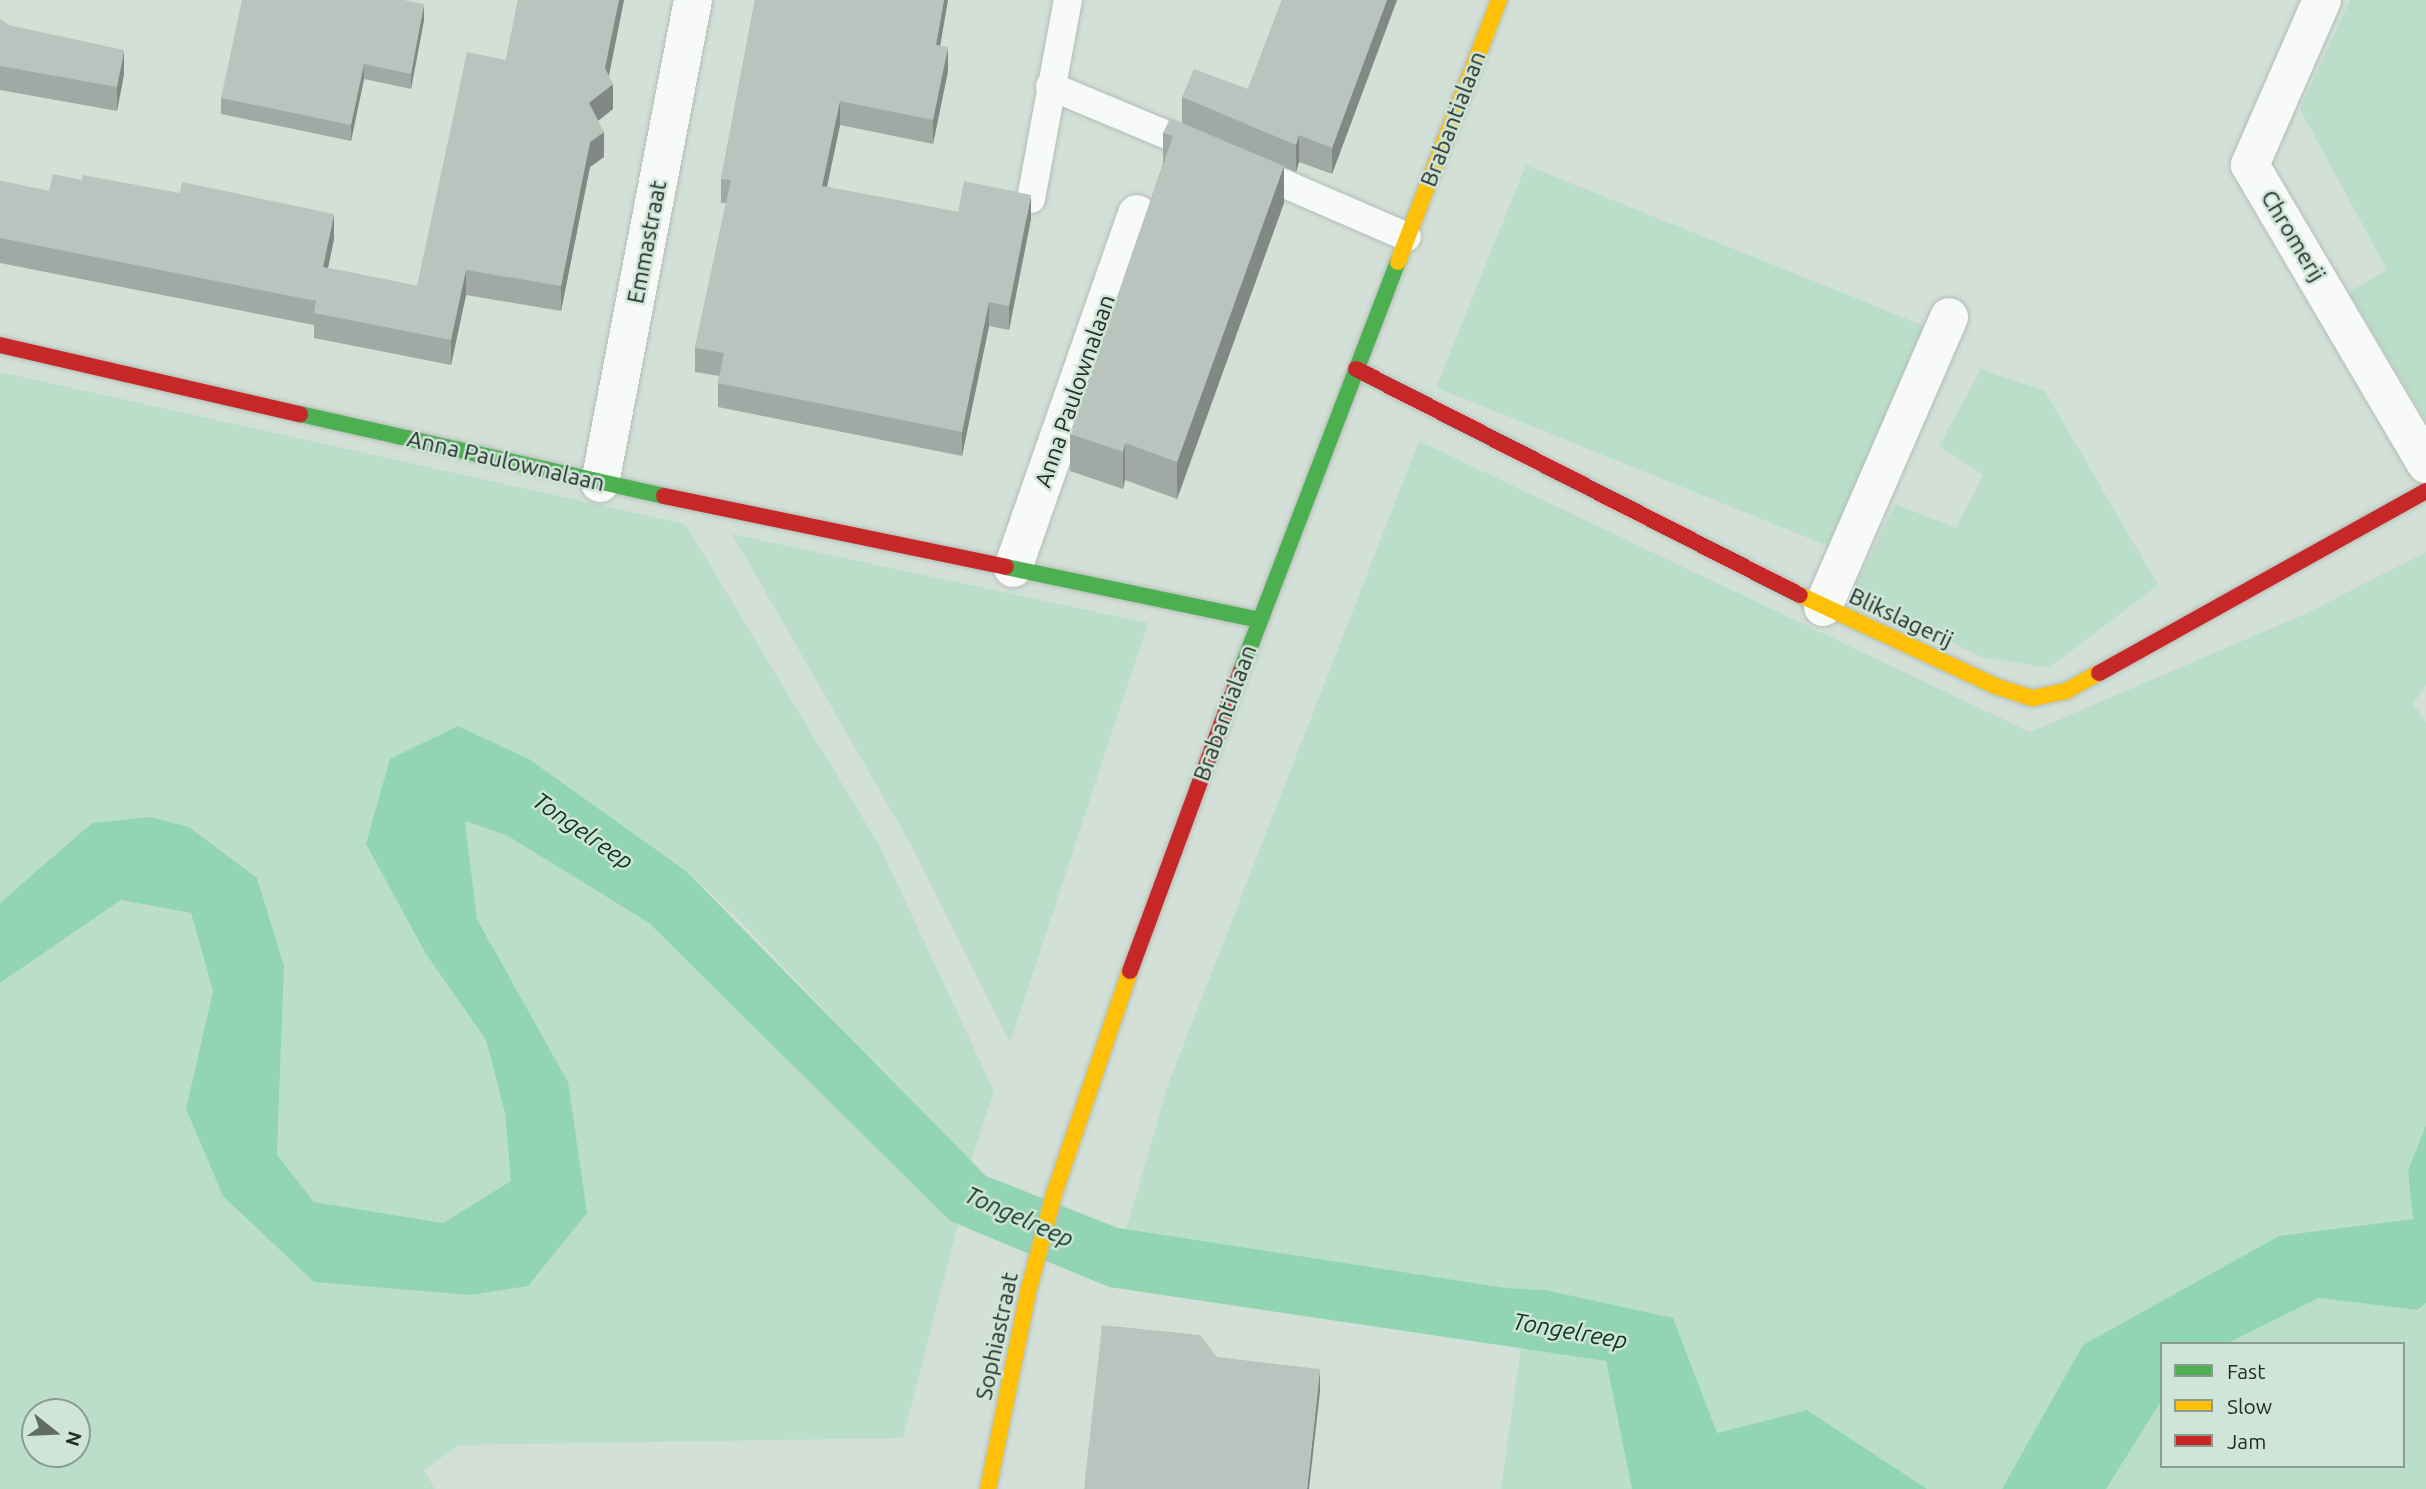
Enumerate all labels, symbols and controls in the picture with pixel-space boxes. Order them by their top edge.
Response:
street label: Brabantialaan [1415,47,1491,191]
street label: Emmastraat [622,178,672,306]
street label: Chromerij [2255,185,2331,287]
street label: Anna Paulownalaan [1029,291,1121,491]
street label: Anna Paulownalaan [405,425,607,497]
street label: Blikslagerij [1845,582,1957,654]
street label: Brabantialaan [1188,641,1262,785]
water label: Tongelreep [527,786,639,876]
water label: Tongelreep [960,1180,1078,1254]
street label: Sophiastraat [970,1270,1024,1402]
water label: Tongelreep [1510,1307,1630,1355]
legend [2160,1342,2405,1468]
text: Fast [2227,1359,2265,1383]
text: Slow [2227,1394,2272,1418]
north arrow [21,1398,91,1468]
text: N [61,1429,87,1449]
text: Jam [2227,1429,2266,1453]

